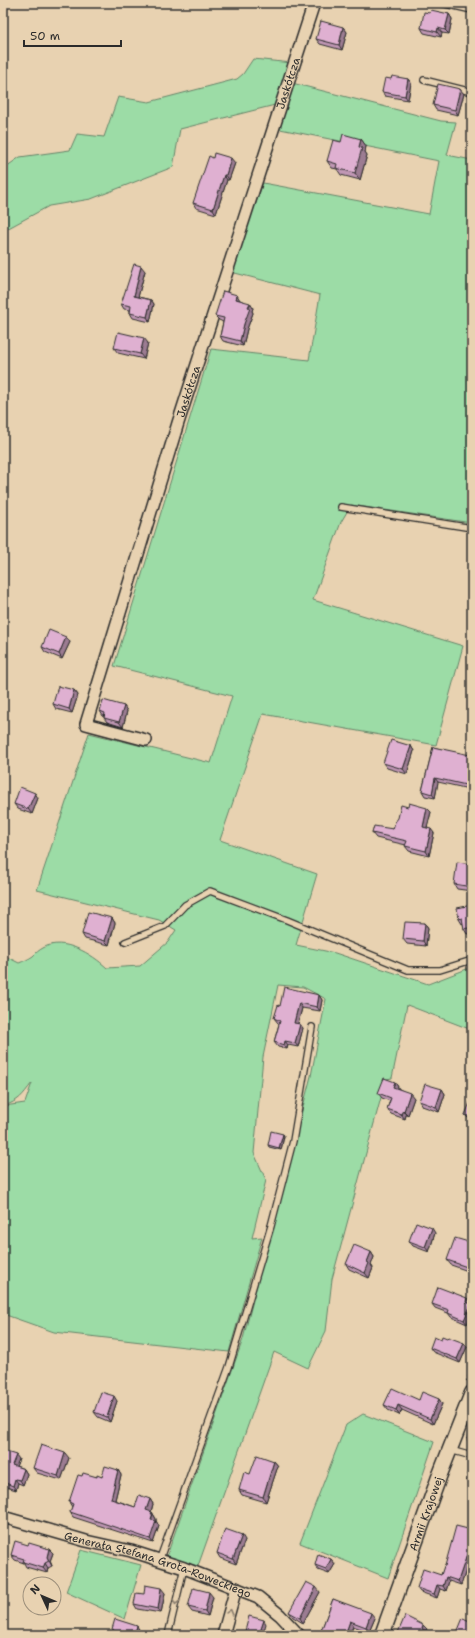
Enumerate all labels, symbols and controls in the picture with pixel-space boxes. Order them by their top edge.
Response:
scale bar [24,22,121,48]
text: 50 m [30,28,60,44]
street label: Jaskółcza [273,55,303,111]
street label: Jaskółcza [173,364,204,419]
street label: Armii Krajowej [406,1474,446,1553]
street label: Generała Stefana Grota-Roweckiego [63,1528,254,1601]
north arrow [22,1576,62,1616]
text: N [27,1581,44,1598]
one-way arrow [172,1598,181,1605]
one-way arrow [225,1608,234,1615]

